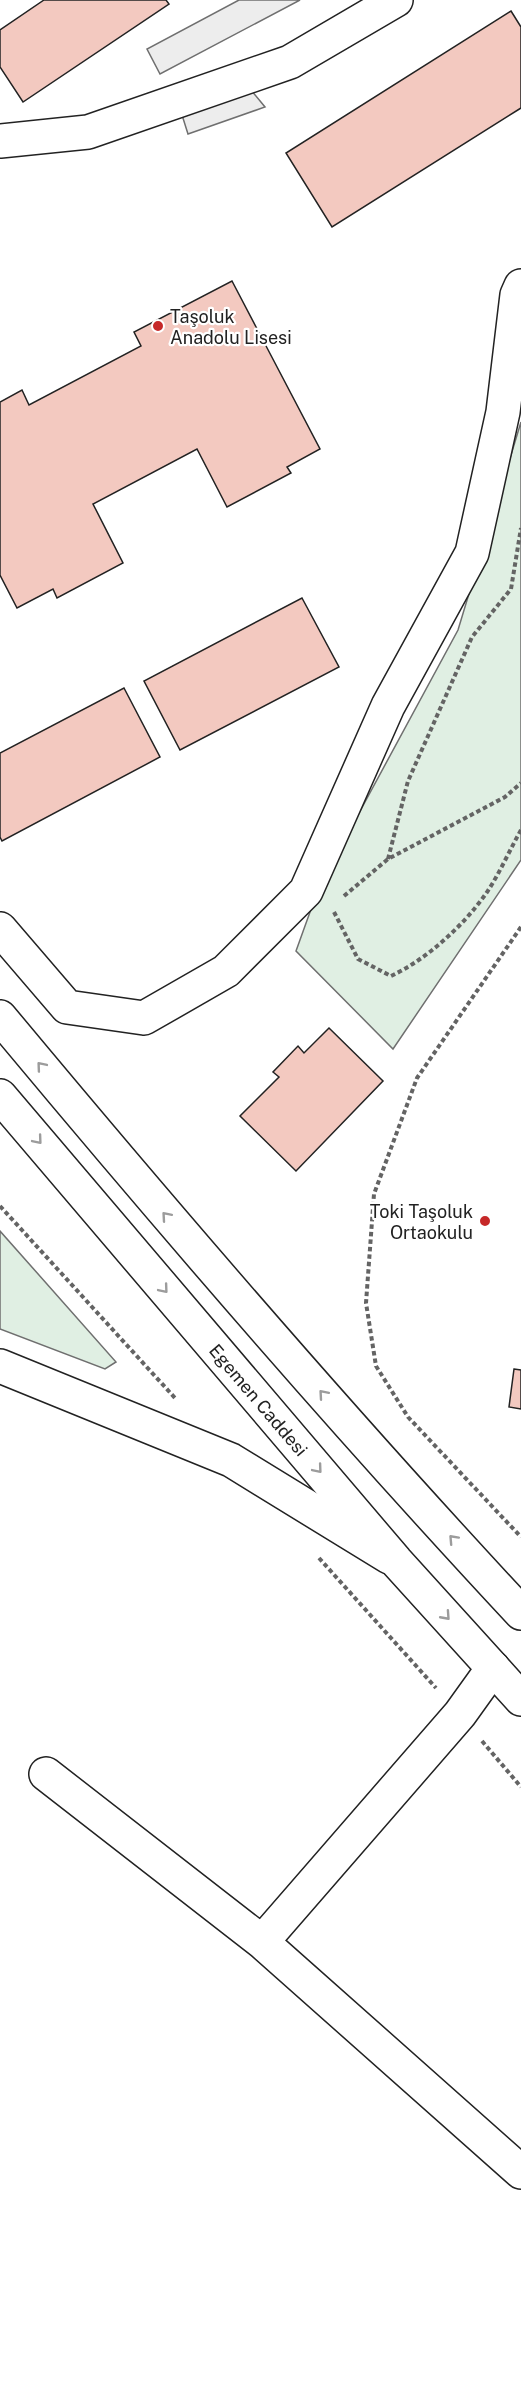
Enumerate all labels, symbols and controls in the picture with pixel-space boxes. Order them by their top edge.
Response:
place label: Taşoluk Anadolu Lisesi [170,306,292,348]
marker: Taşoluk Anadolu Lisesi [151,319,165,333]
one-way arrow [37,1062,48,1073]
one-way arrow [31,1133,42,1144]
place label: Toki Taşoluk Ortaokulu [370,1201,473,1243]
one-way arrow [162,1212,173,1223]
marker: Toki Taşoluk Ortaokulu [478,1214,492,1228]
one-way arrow [157,1282,168,1293]
street label: Egemen Caddesi [205,1340,312,1460]
one-way arrow [319,1390,330,1401]
one-way arrow [310,1462,321,1473]
one-way arrow [449,1535,460,1546]
one-way arrow [439,1610,450,1620]

